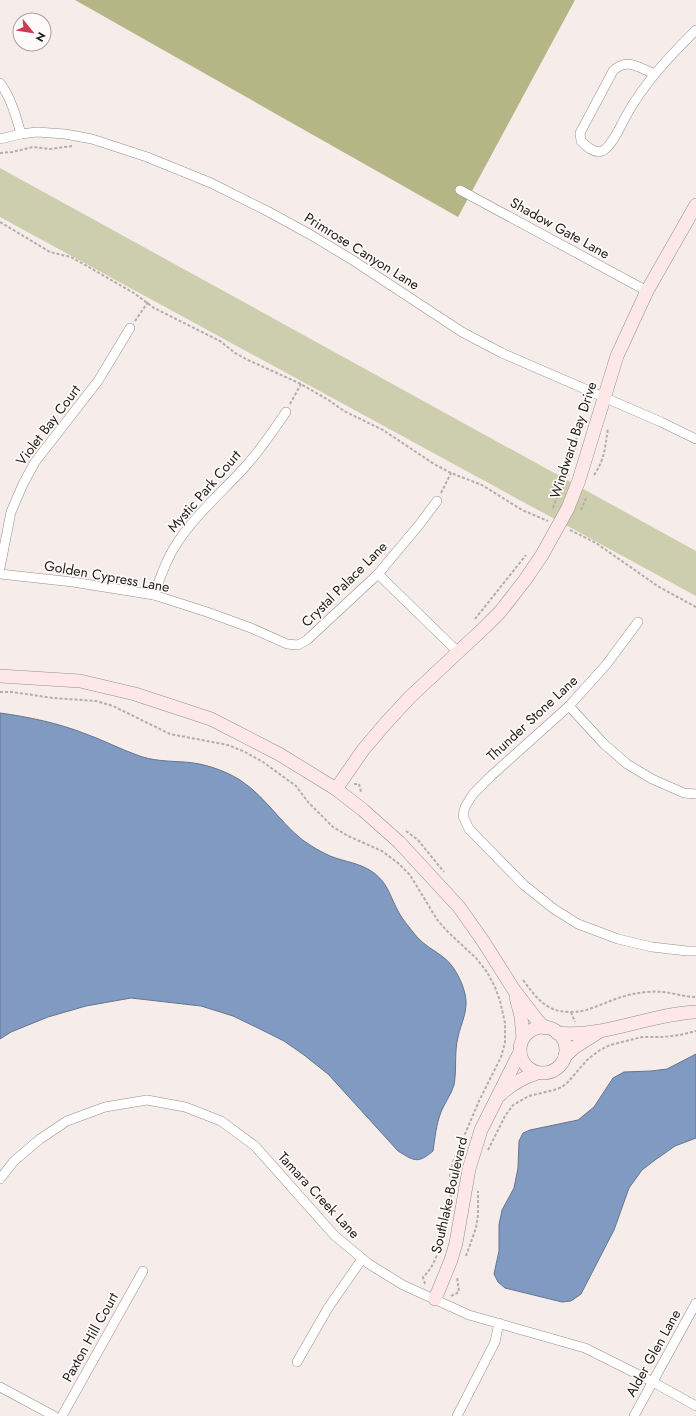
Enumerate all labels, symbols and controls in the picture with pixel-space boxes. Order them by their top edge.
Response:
north arrow [12,12,52,52]
text: N [32,29,50,45]
street label: Shadow Gate Lane [507,192,613,264]
street label: Primrose Canyon Lane [301,207,423,295]
street label: Windward Bay Drive [545,379,601,501]
street label: Violet Bay Court [11,380,85,469]
street label: Mystic Park Court [163,445,246,536]
street label: Crystal Palace Lane [297,537,391,631]
street label: Golden Cypress Lane [43,555,171,597]
street label: Thunder Stone Lane [482,671,582,765]
street label: Southlake Boulevard [426,1135,472,1255]
street label: Tamara Creek Lane [274,1147,364,1243]
street label: Paxton Hill Court [57,1288,123,1385]
street label: Alder Glen Lane [621,1306,685,1400]

